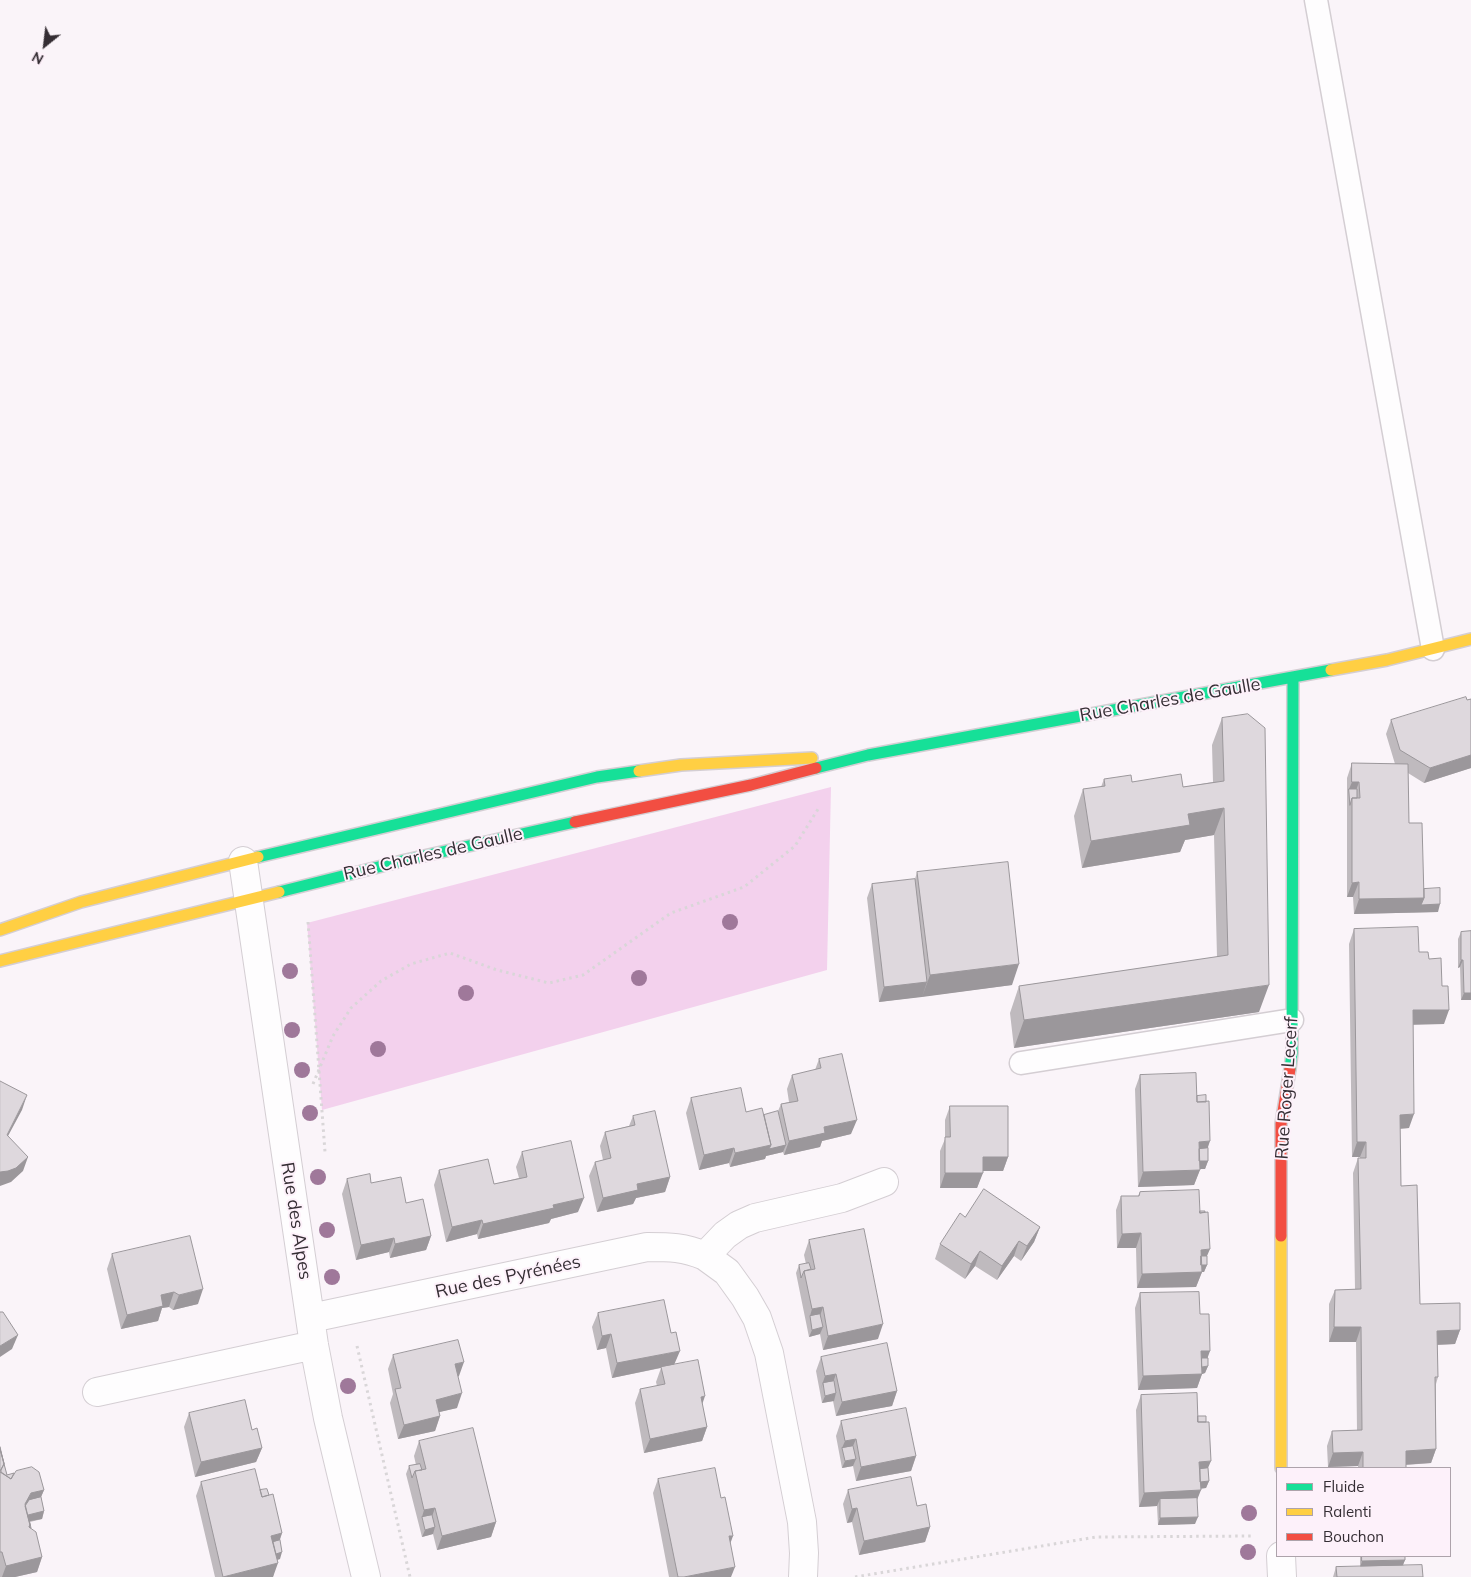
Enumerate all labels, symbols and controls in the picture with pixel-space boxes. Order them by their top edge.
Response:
north arrow [20,20,70,70]
text: N [29,48,47,69]
street label: Rue Charles de Gaulle [1078,673,1262,727]
street label: Rue Charles de Gaulle [341,823,525,885]
street label: Rue Roger Lecerf [1271,1016,1303,1160]
street label: Rue des Alpes [276,1161,316,1281]
street label: Rue des Pyrénées [433,1251,583,1303]
legend [1276,1467,1451,1557]
text: Fluide [1323,1477,1364,1496]
text: Ralenti [1323,1502,1372,1521]
text: Bouchon [1323,1527,1384,1546]

